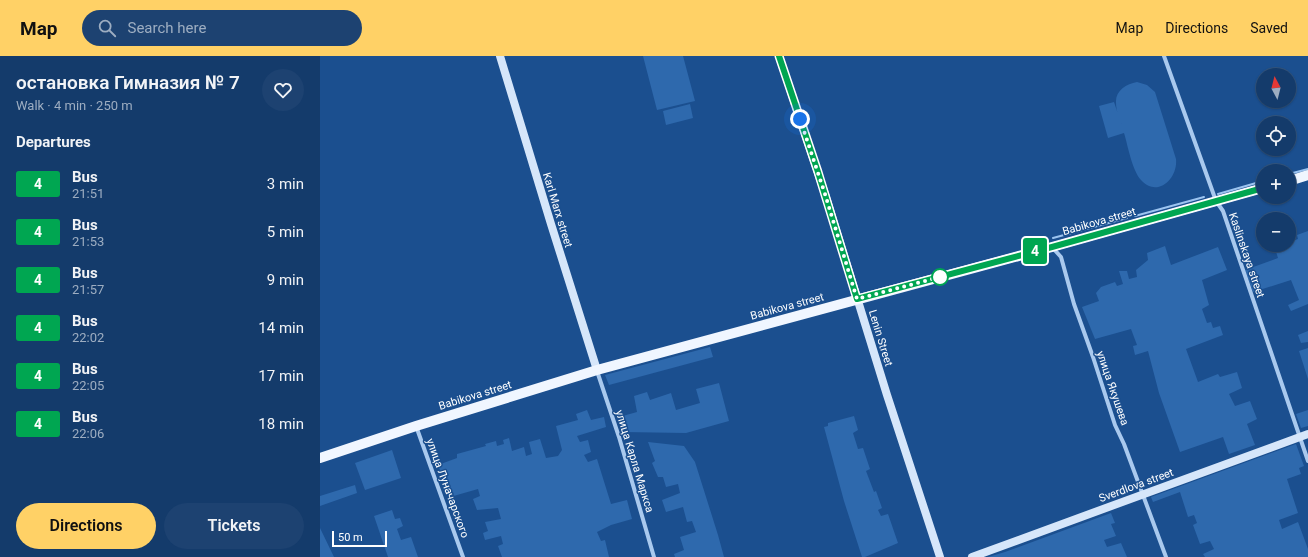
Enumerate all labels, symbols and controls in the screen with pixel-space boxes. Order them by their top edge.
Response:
search box [82,10,362,46]
text: Map [20,17,58,40]
icon: search [96,17,118,39]
text: Search here [128,19,206,37]
text: Map [1116,20,1143,36]
text: Directions [1165,20,1228,36]
text: Saved [1250,20,1288,36]
north arrow [1256,68,1296,108]
map controls [1256,68,1296,252]
button: heart [262,69,304,111]
text: остановка Гимназия № 7 [16,71,240,94]
text: Walk · 4 min · 250 m [16,98,133,113]
your location [790,109,810,129]
button: locate [1256,116,1296,156]
text: Departures [16,133,91,151]
button: + [1256,164,1296,204]
text: Bus [72,168,98,186]
street label: Karl Marx street [540,171,575,250]
text: 3 min [267,175,304,193]
text: 4 [34,176,42,192]
text: 21:51 [72,186,104,201]
street label: Babikova street [1061,205,1138,238]
street label: Kaslinskaya street [1226,211,1267,300]
button: − [1256,212,1296,252]
text: Bus [72,216,98,234]
text: 5 min [267,223,304,241]
text: 4 [34,224,42,240]
text: 21:53 [72,234,104,249]
line badge: 4 [1022,238,1048,264]
text: 4 [1031,243,1039,259]
text: Bus [72,264,98,282]
unlabelled marker [931,268,949,286]
text: 9 min [267,271,304,289]
text: 4 [34,272,42,288]
text: 21:57 [72,282,104,297]
street label: Babikova street [749,290,826,323]
street label: Lenin Street [866,308,895,368]
text: Bus [72,312,98,330]
text: 14 min [258,319,304,337]
text: 4 [34,320,42,336]
text: 22:02 [72,330,104,345]
street label: улица Якушева [1094,349,1131,427]
text: Bus [72,360,98,378]
text: 17 min [258,367,304,385]
text: 4 [34,368,42,384]
text: 22:05 [72,378,104,393]
street label: Babikova street [437,378,514,413]
text: Bus [72,408,98,426]
street label: улица Карла Маркса [613,408,656,514]
text: 18 min [258,415,304,433]
text: 4 [34,416,42,432]
text: 22:06 [72,426,104,441]
street label: улица Луначарского [423,437,472,540]
street label: Sverdlova street [1097,466,1176,505]
button: Directions [16,503,156,549]
button: Tickets [164,503,304,549]
scale bar [332,529,387,548]
text: 50 m [338,531,363,544]

